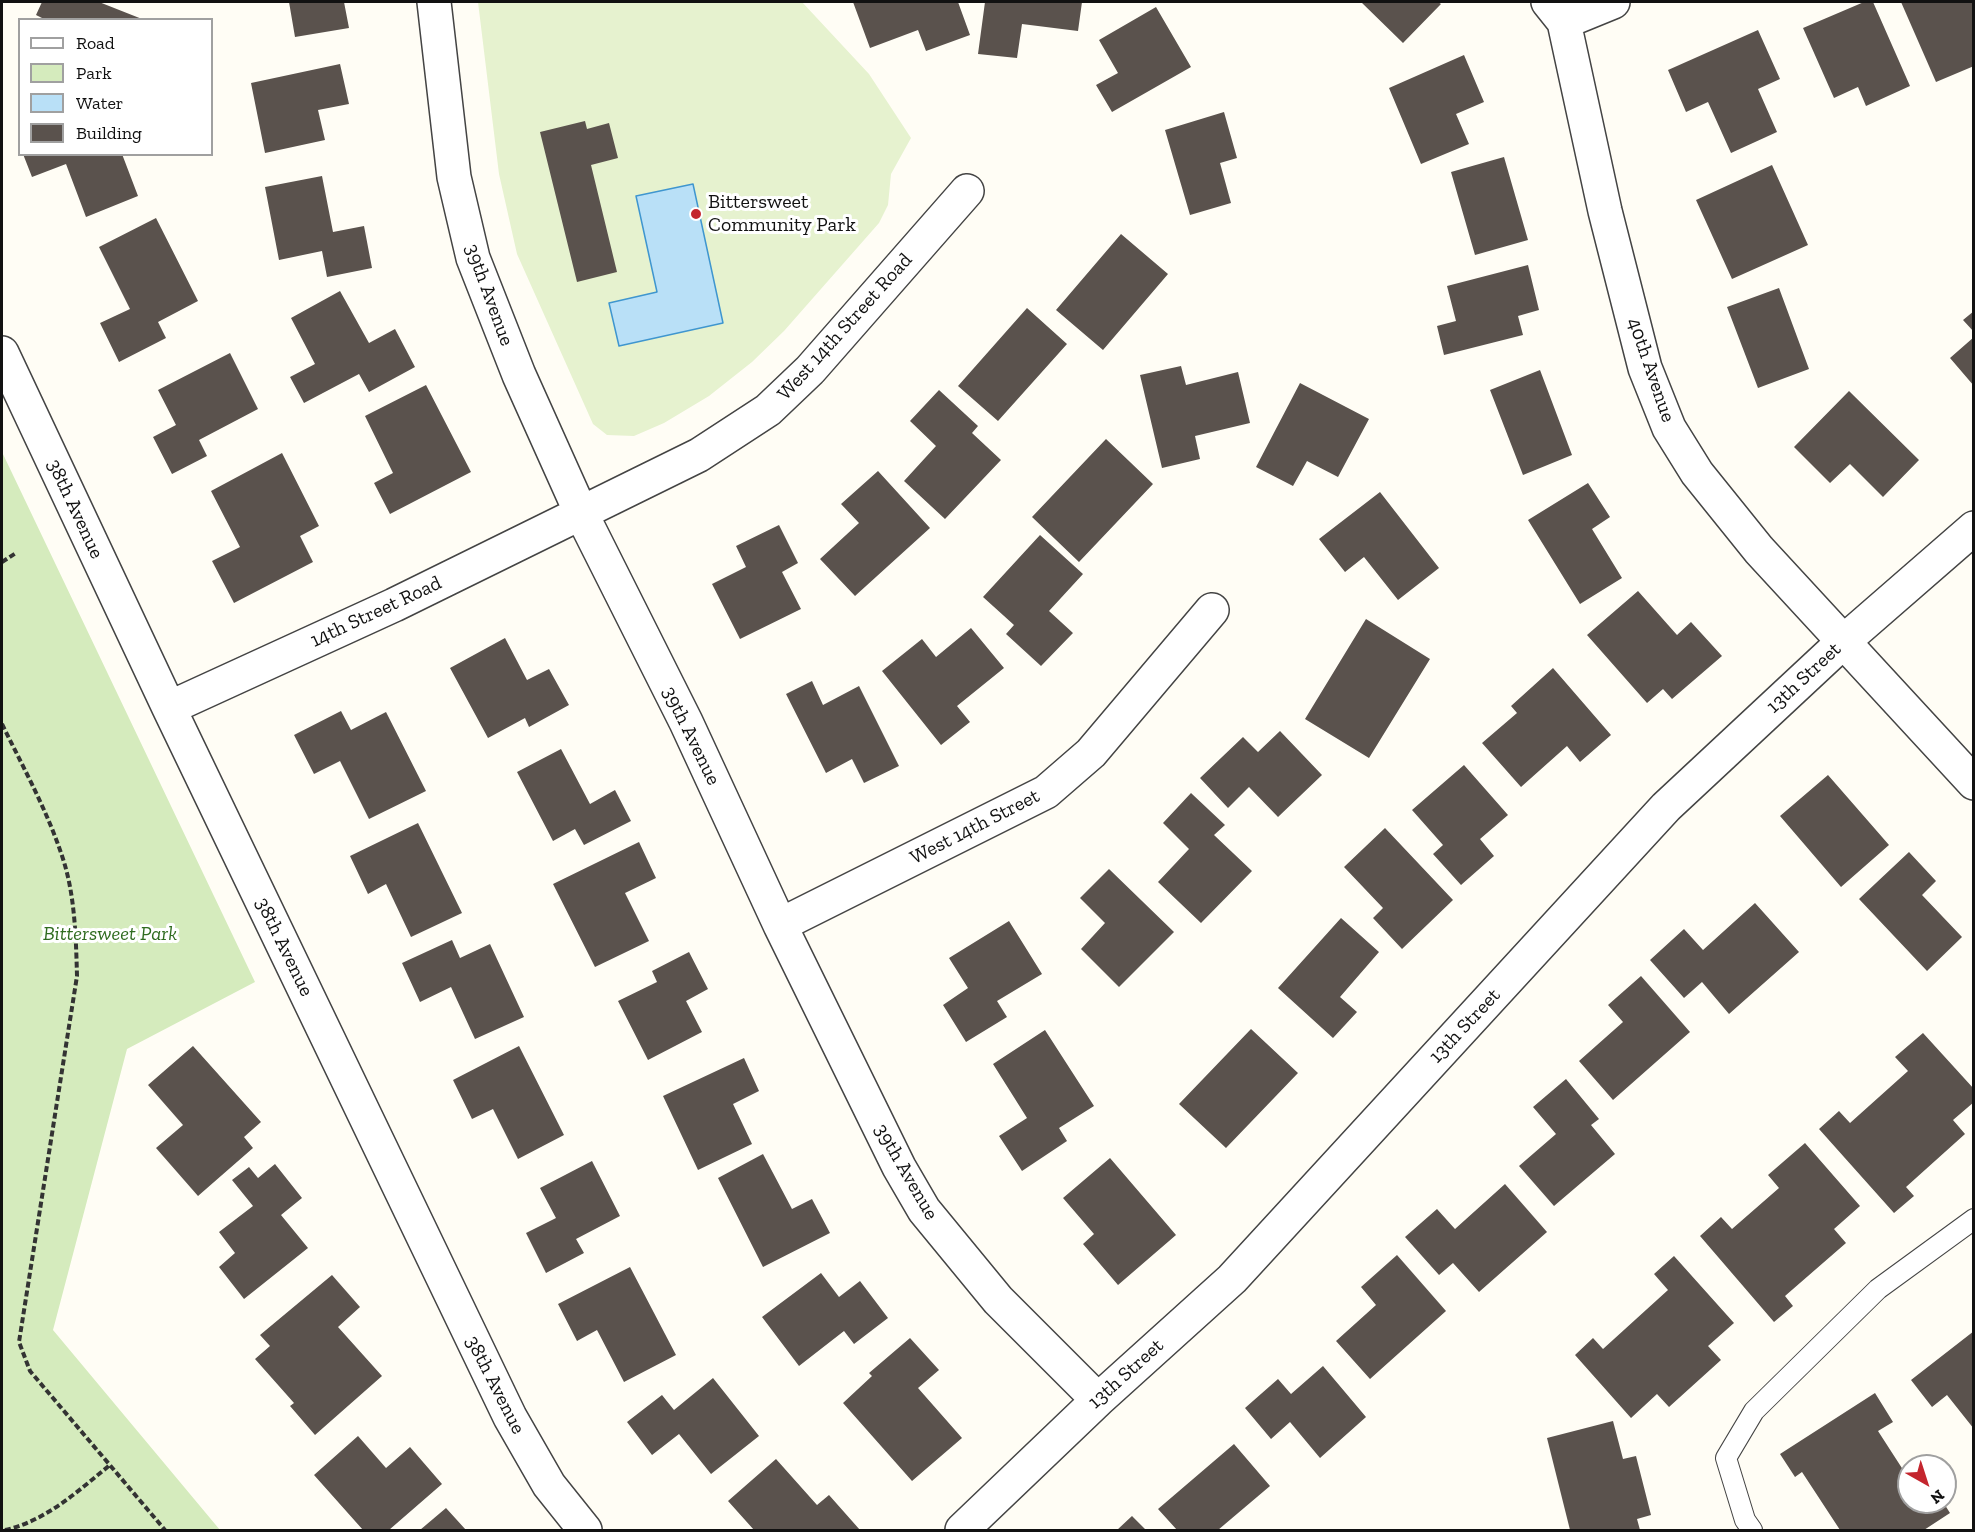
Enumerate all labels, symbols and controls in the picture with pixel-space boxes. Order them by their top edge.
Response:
legend [18,18,213,156]
text: Road [76,32,115,54]
text: Park [76,62,112,84]
text: Water [76,92,123,114]
text: Building [76,122,142,144]
place label: Bittersweet Community Park [708,190,856,237]
marker: Bittersweet Community Park [689,207,703,221]
street label: 39th Avenue [459,241,519,349]
street label: West 14th Street Road [773,248,917,406]
street label: 40th Avenue [1622,315,1680,425]
street label: 38th Avenue [42,455,108,563]
street label: 14th Street Road [307,571,445,653]
street label: 13th Street [1762,637,1846,719]
street label: 39th Avenue [657,683,725,789]
street label: West 14th Street [906,784,1044,870]
street label: 38th Avenue [250,894,318,1000]
park label: Bittersweet Park [43,922,177,946]
street label: 13th Street [1424,984,1506,1068]
street label: 39th Avenue [869,1120,943,1224]
street label: 38th Avenue [460,1332,530,1438]
street label: 13th Street [1083,1334,1169,1414]
north arrow [1897,1454,1957,1514]
text: N [1927,1486,1948,1508]

